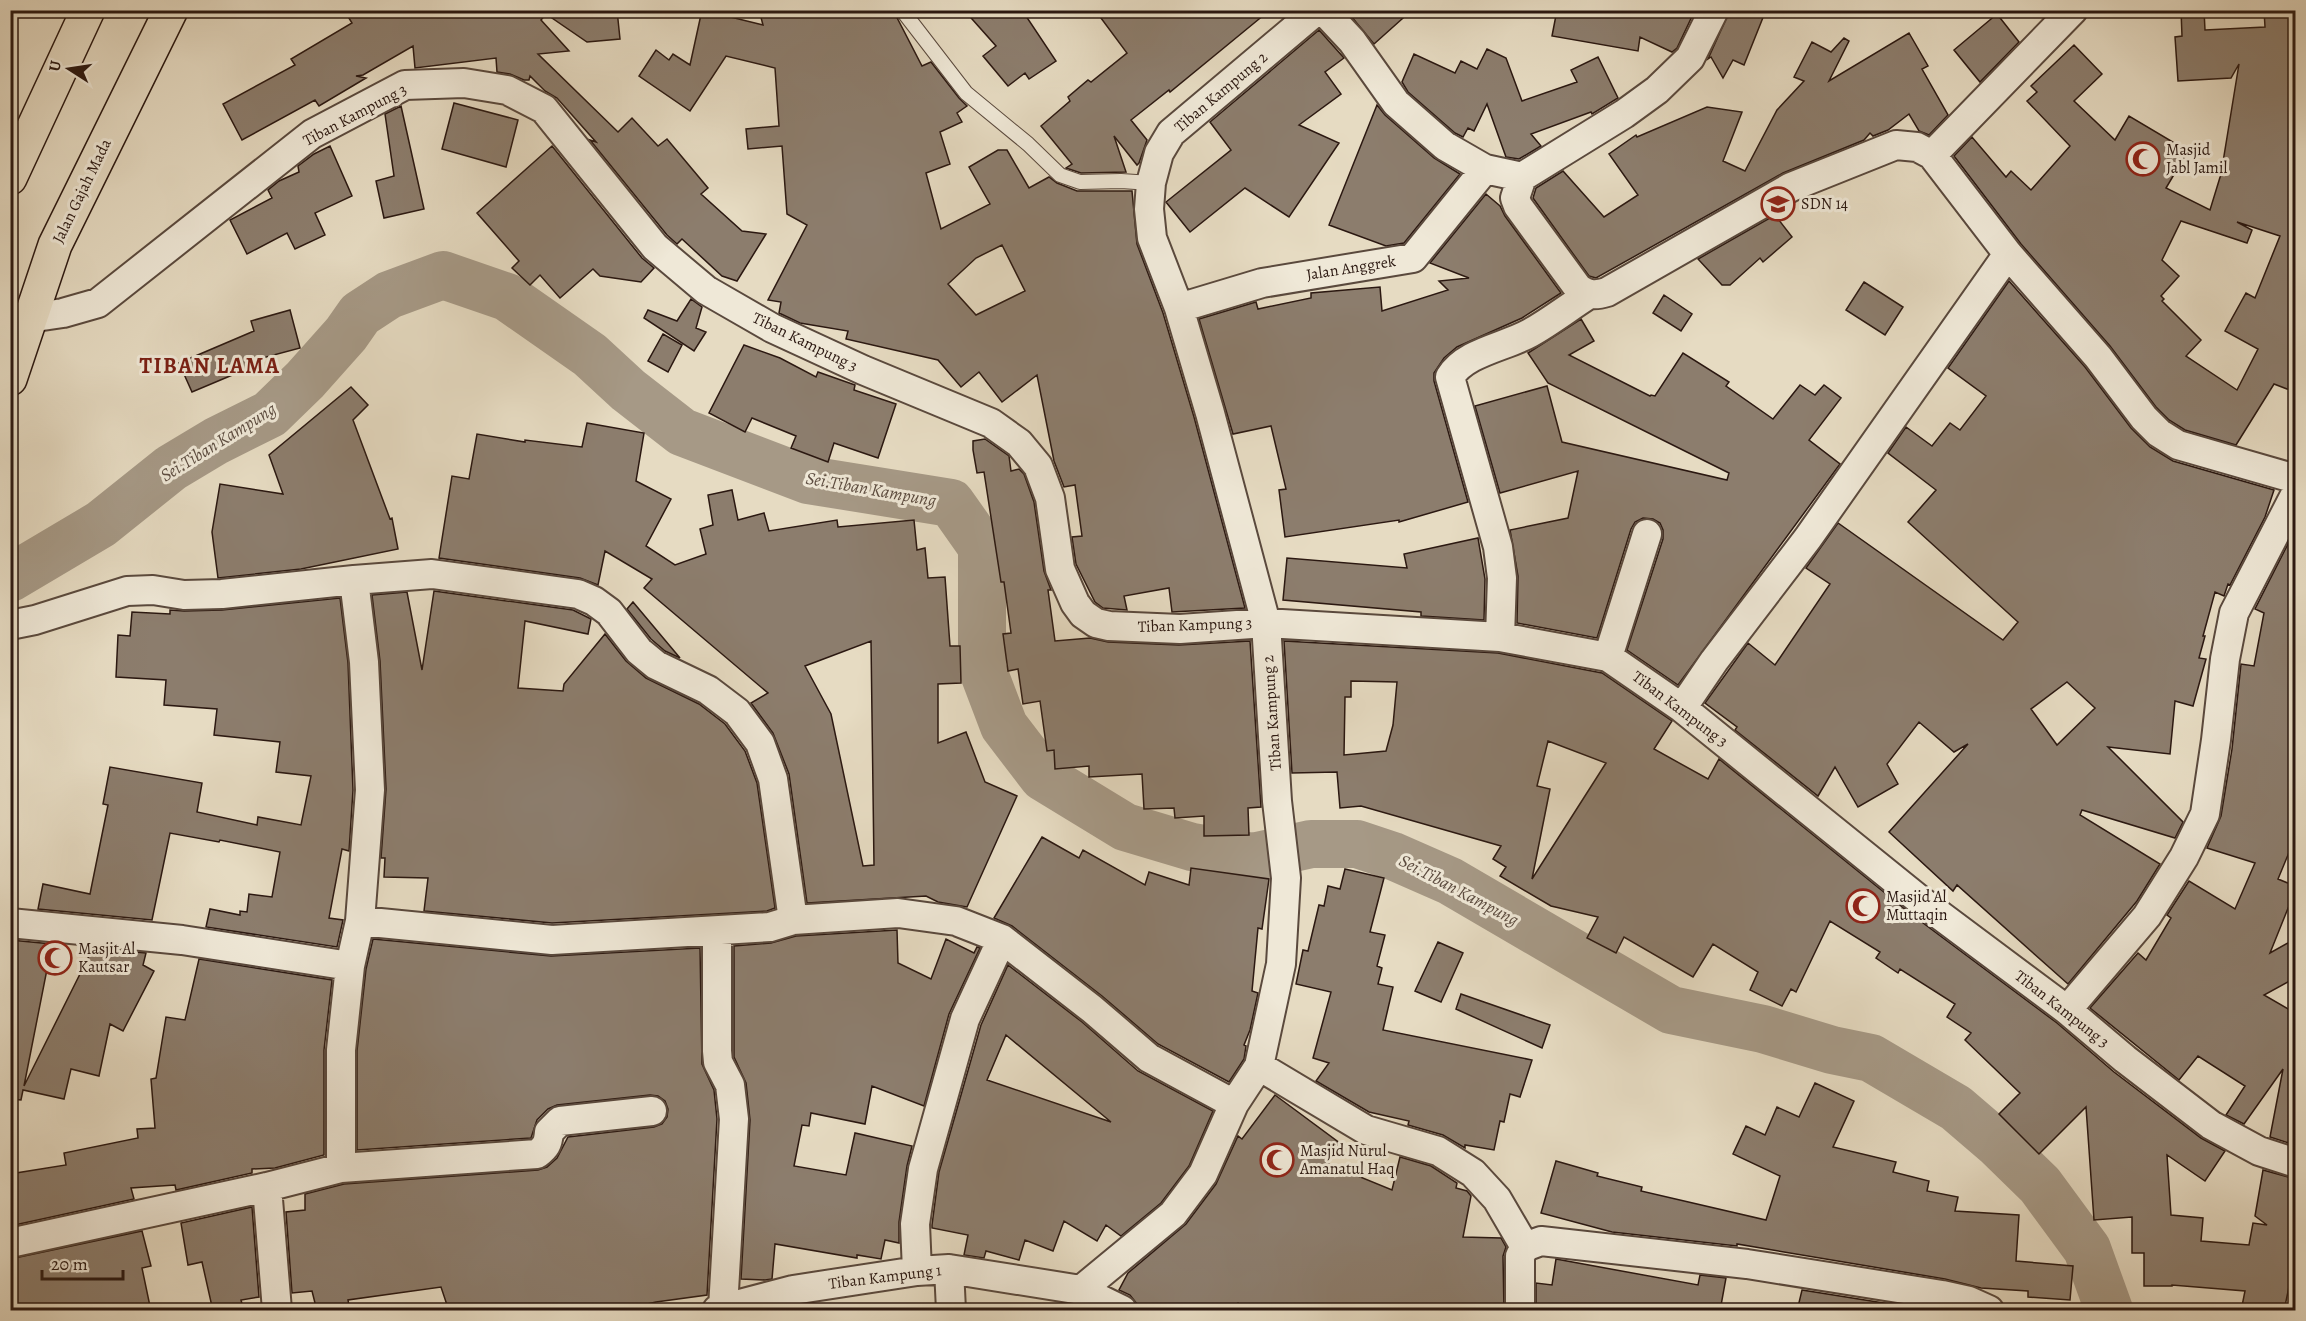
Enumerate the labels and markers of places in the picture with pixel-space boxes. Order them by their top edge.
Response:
place label: Masjid Jabl Jamil [2166,139,2227,179]
mosque icon: Masjid Jabl Jamil [2125,141,2161,177]
school or university icon: SDN 14 [1760,186,1796,222]
place label: SDN 14 [1801,193,1848,215]
place label: Masjid Al Muttaqin [1886,886,1948,926]
mosque icon: Masjid Al Muttaqin [1845,888,1881,924]
place label: Masjit Al Kautsar [78,938,135,978]
mosque icon: Masjit Al Kautsar [37,940,73,976]
place label: Masjid Nurul Amanatul Haq [1299,1140,1394,1180]
mosque icon: Masjid Nurul Amanatul Haq [1259,1142,1295,1178]

